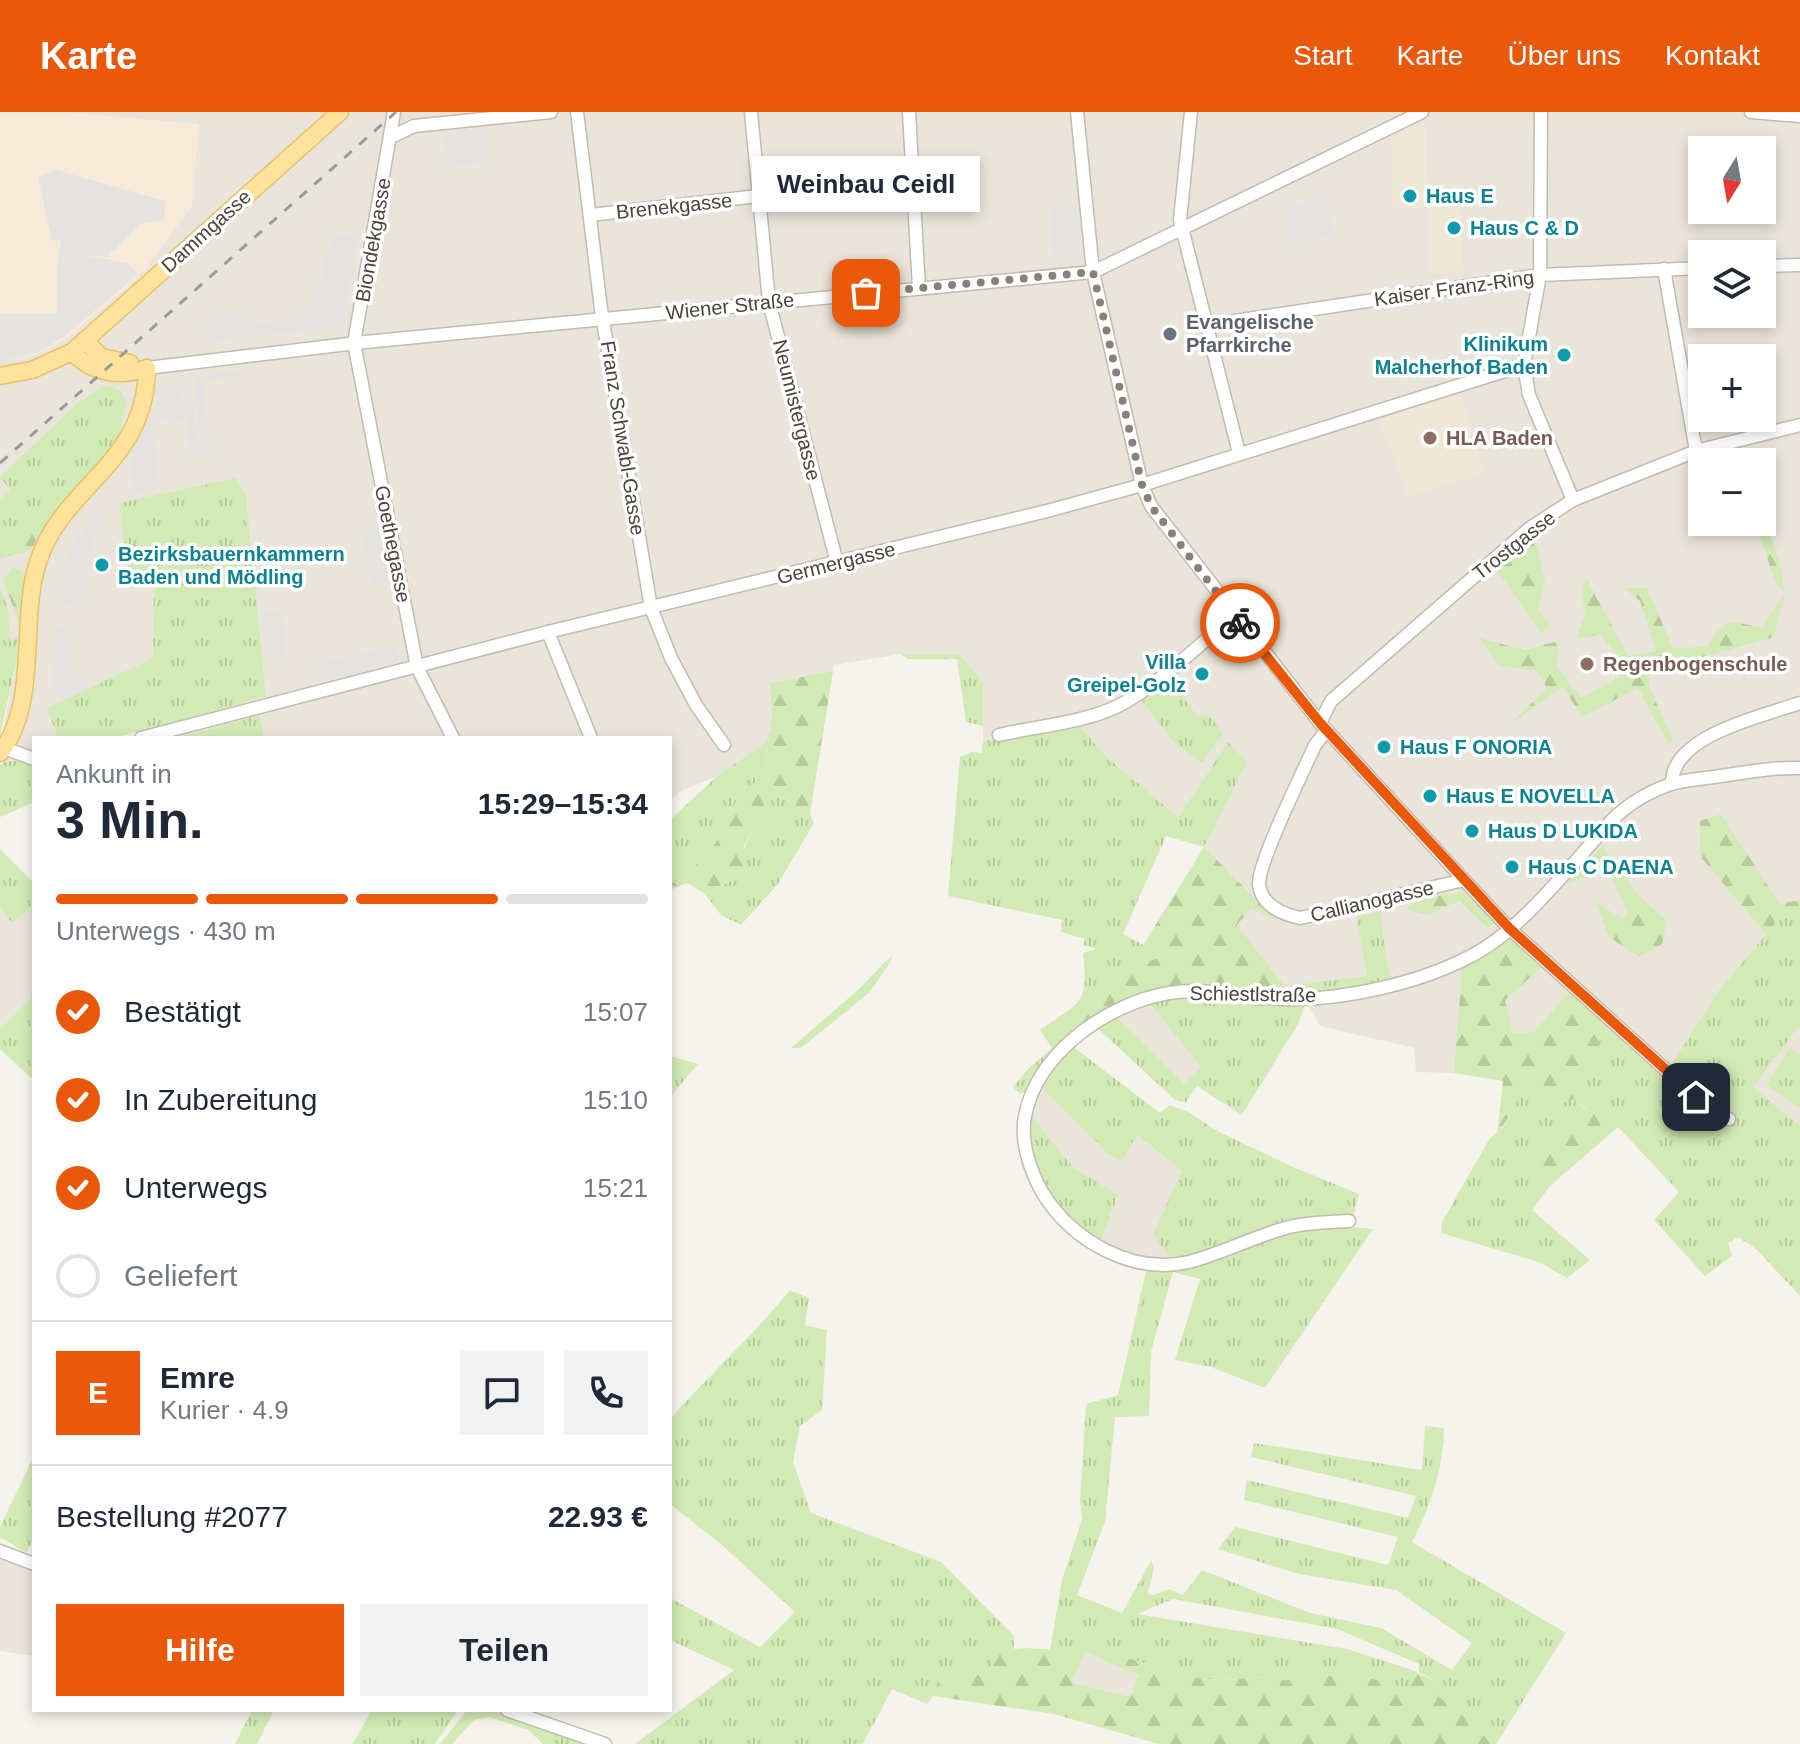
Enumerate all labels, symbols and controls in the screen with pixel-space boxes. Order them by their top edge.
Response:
text: Karte [40,35,137,77]
text: Start [1293,40,1352,71]
text: Karte [1396,40,1463,71]
text: Über uns [1507,40,1621,71]
text: Kontakt [1665,40,1760,71]
north arrow [1688,136,1776,224]
map controls [1688,136,1776,536]
callout: Weinbau Ceidl [752,157,980,213]
text: Weinbau Ceidl [777,169,955,199]
street label: Biondekgasse [351,176,395,304]
street label: Dammgasse [157,185,255,277]
place label: Haus E [1426,185,1494,207]
marker: Haus E [1401,187,1419,205]
street label: Brenekgasse [615,189,733,223]
place label: Haus C & D [1470,217,1579,239]
marker: Haus C & D [1445,219,1463,237]
button: layers [1688,240,1776,328]
pin [832,259,900,327]
street label: Kaiser Franz-Ring [1373,266,1535,310]
icon: bag [844,271,888,315]
street label: Wiener Straße [665,288,795,324]
place label: Evangelische Pfarrkirche [1186,311,1314,356]
marker: Evangelische Pfarrkirche [1161,325,1179,343]
place label: Klinikum Malcherhof Baden [1375,333,1548,378]
street label: Neumistergasse [769,337,825,483]
street label: Franz Schwabl-Gasse [597,339,649,537]
button: + [1688,344,1776,432]
marker: Klinikum Malcherhof Baden [1555,346,1573,364]
place label: HLA Baden [1446,427,1553,449]
marker: HLA Baden [1421,429,1439,447]
button: − [1688,448,1776,536]
street label: Goethegasse [371,484,415,604]
street label: Trostgasse [1469,506,1559,584]
street label: Germergasse [775,538,897,588]
place label: Bezirksbauernkammern Baden und Mödling [118,543,345,588]
marker: Bezirksbauernkammern Baden und Mödling [93,556,111,574]
courier [1200,583,1280,663]
icon: bike [1218,601,1262,645]
place label: Villa Greipel-Golz [1067,651,1187,696]
place label: Regenbogenschule [1603,653,1787,675]
marker: Regenbogenschule [1578,655,1596,673]
marker: Villa Greipel-Golz [1193,665,1211,683]
place label: Haus F ONORIA [1400,736,1552,758]
marker: Haus F ONORIA [1375,738,1393,756]
text: Ankunft in [56,759,172,789]
place label: Haus E NOVELLA [1446,785,1615,807]
text: 15:29–15:34 [478,787,648,820]
marker: Haus E NOVELLA [1421,787,1439,805]
text: 3 Min. [56,791,203,849]
place label: Haus D LUKIDA [1488,820,1638,842]
marker: Haus D LUKIDA [1463,822,1481,840]
place label: Haus C DAENA [1528,856,1674,878]
marker: Haus C DAENA [1503,858,1521,876]
street label: Callianogasse [1308,876,1436,926]
text: Unterwegs · 430 m [56,916,276,946]
street label: Schiestlstraße [1189,982,1317,1006]
icon: check [56,990,100,1034]
text: Bestätigt [124,995,241,1028]
text: 15:07 [583,997,648,1027]
pin [1662,1063,1730,1131]
icon: home [1674,1075,1718,1119]
icon: check [56,1078,100,1122]
text: In Zubereitung [124,1083,317,1116]
text: 15:10 [583,1085,648,1115]
icon: check [56,1166,100,1210]
text: Unterwegs [124,1171,267,1204]
text: 15:21 [583,1173,648,1203]
text: Geliefert [124,1259,237,1292]
button: chat [460,1351,544,1435]
button: phone [564,1351,648,1435]
text: Emre [160,1361,235,1394]
text: E [88,1376,108,1409]
text: Kurier · 4.9 [160,1395,289,1425]
text: Bestellung #2077 [56,1500,288,1533]
text: 22.93 € [548,1500,648,1533]
button: Hilfe [56,1604,344,1696]
button: Teilen [360,1604,648,1696]

